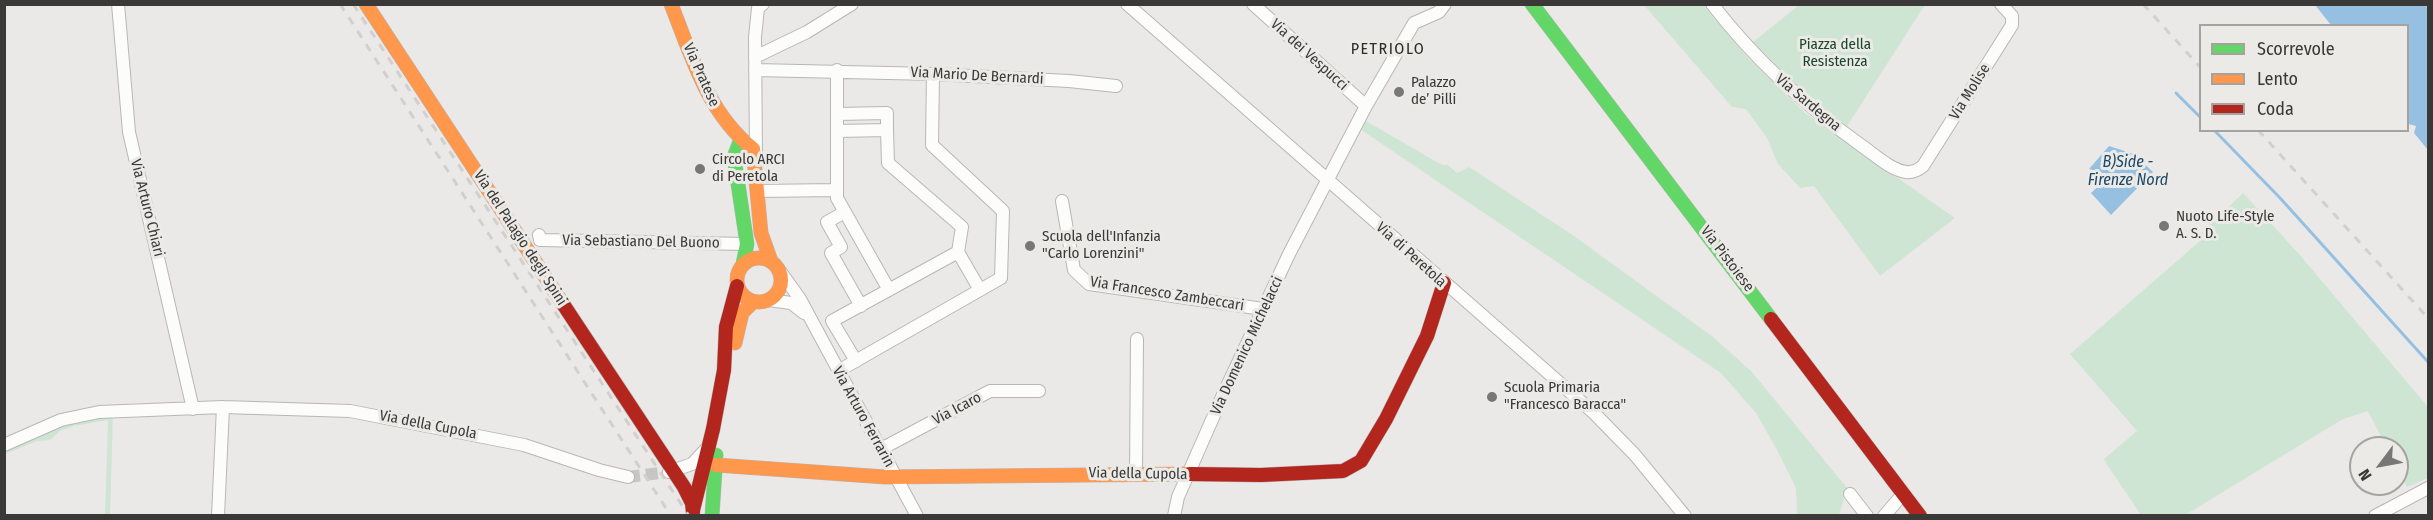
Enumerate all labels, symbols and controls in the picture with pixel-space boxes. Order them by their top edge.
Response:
street label: Via dei Vespucci [1266,15,1352,95]
legend [2199,24,2409,132]
park label: Piazza della Resistenza [1799,36,1871,71]
text: Scorrevole [2257,38,2335,60]
street label: Via Pratese [679,40,723,110]
district label: PETRIOLO [1351,40,1425,60]
street label: Via Molise [1946,61,1994,123]
street label: Via Mario De Bernardi [910,64,1044,88]
text: Lento [2257,68,2298,90]
street label: Via Sardegna [1772,71,1844,135]
place label: Palazzo de’ Pilli [1411,74,1456,109]
marker: Palazzo de’ Pilli [1392,85,1406,99]
text: Coda [2257,98,2294,120]
place label: Circolo ARCI di Peretola [712,151,785,186]
water label: B)Side - Firenze Nord [2088,153,2168,191]
street label: Via Arturo Chiari [126,157,168,259]
marker: Circolo ARCI di Peretola [693,162,707,176]
street label: Via del Palagio degli Spini [470,167,570,309]
place label: Nuoto Life-Style A. S. D. [2176,208,2274,243]
street label: Via di Peretola [1372,219,1450,291]
marker: Nuoto Life-Style A. S. D. [2157,219,2171,233]
street label: Via Pistoiese [1696,222,1758,296]
place label: Scuola dell'Infanzia "Carlo Lorenzini" [1042,228,1161,263]
street label: Via Sebastiano Del Buono [562,232,720,252]
marker: Scuola dell'Infanzia "Carlo Lorenzini" [1023,239,1037,253]
street label: Via Francesco Zambeccari [1089,273,1245,315]
street label: Via Domenico Michelacci [1207,274,1287,418]
street label: Via Arturo Ferrarin [828,364,898,470]
place label: Scuola Primaria "Francesco Baracca" [1504,379,1626,414]
street label: Via Icaro [930,389,984,429]
marker: Scuola Primaria "Francesco Baracca" [1485,390,1499,404]
street label: Via della Cupola [378,407,478,443]
north arrow [2349,436,2409,496]
street label: Via della Cupola [1088,464,1188,484]
text: N [2354,466,2376,484]

